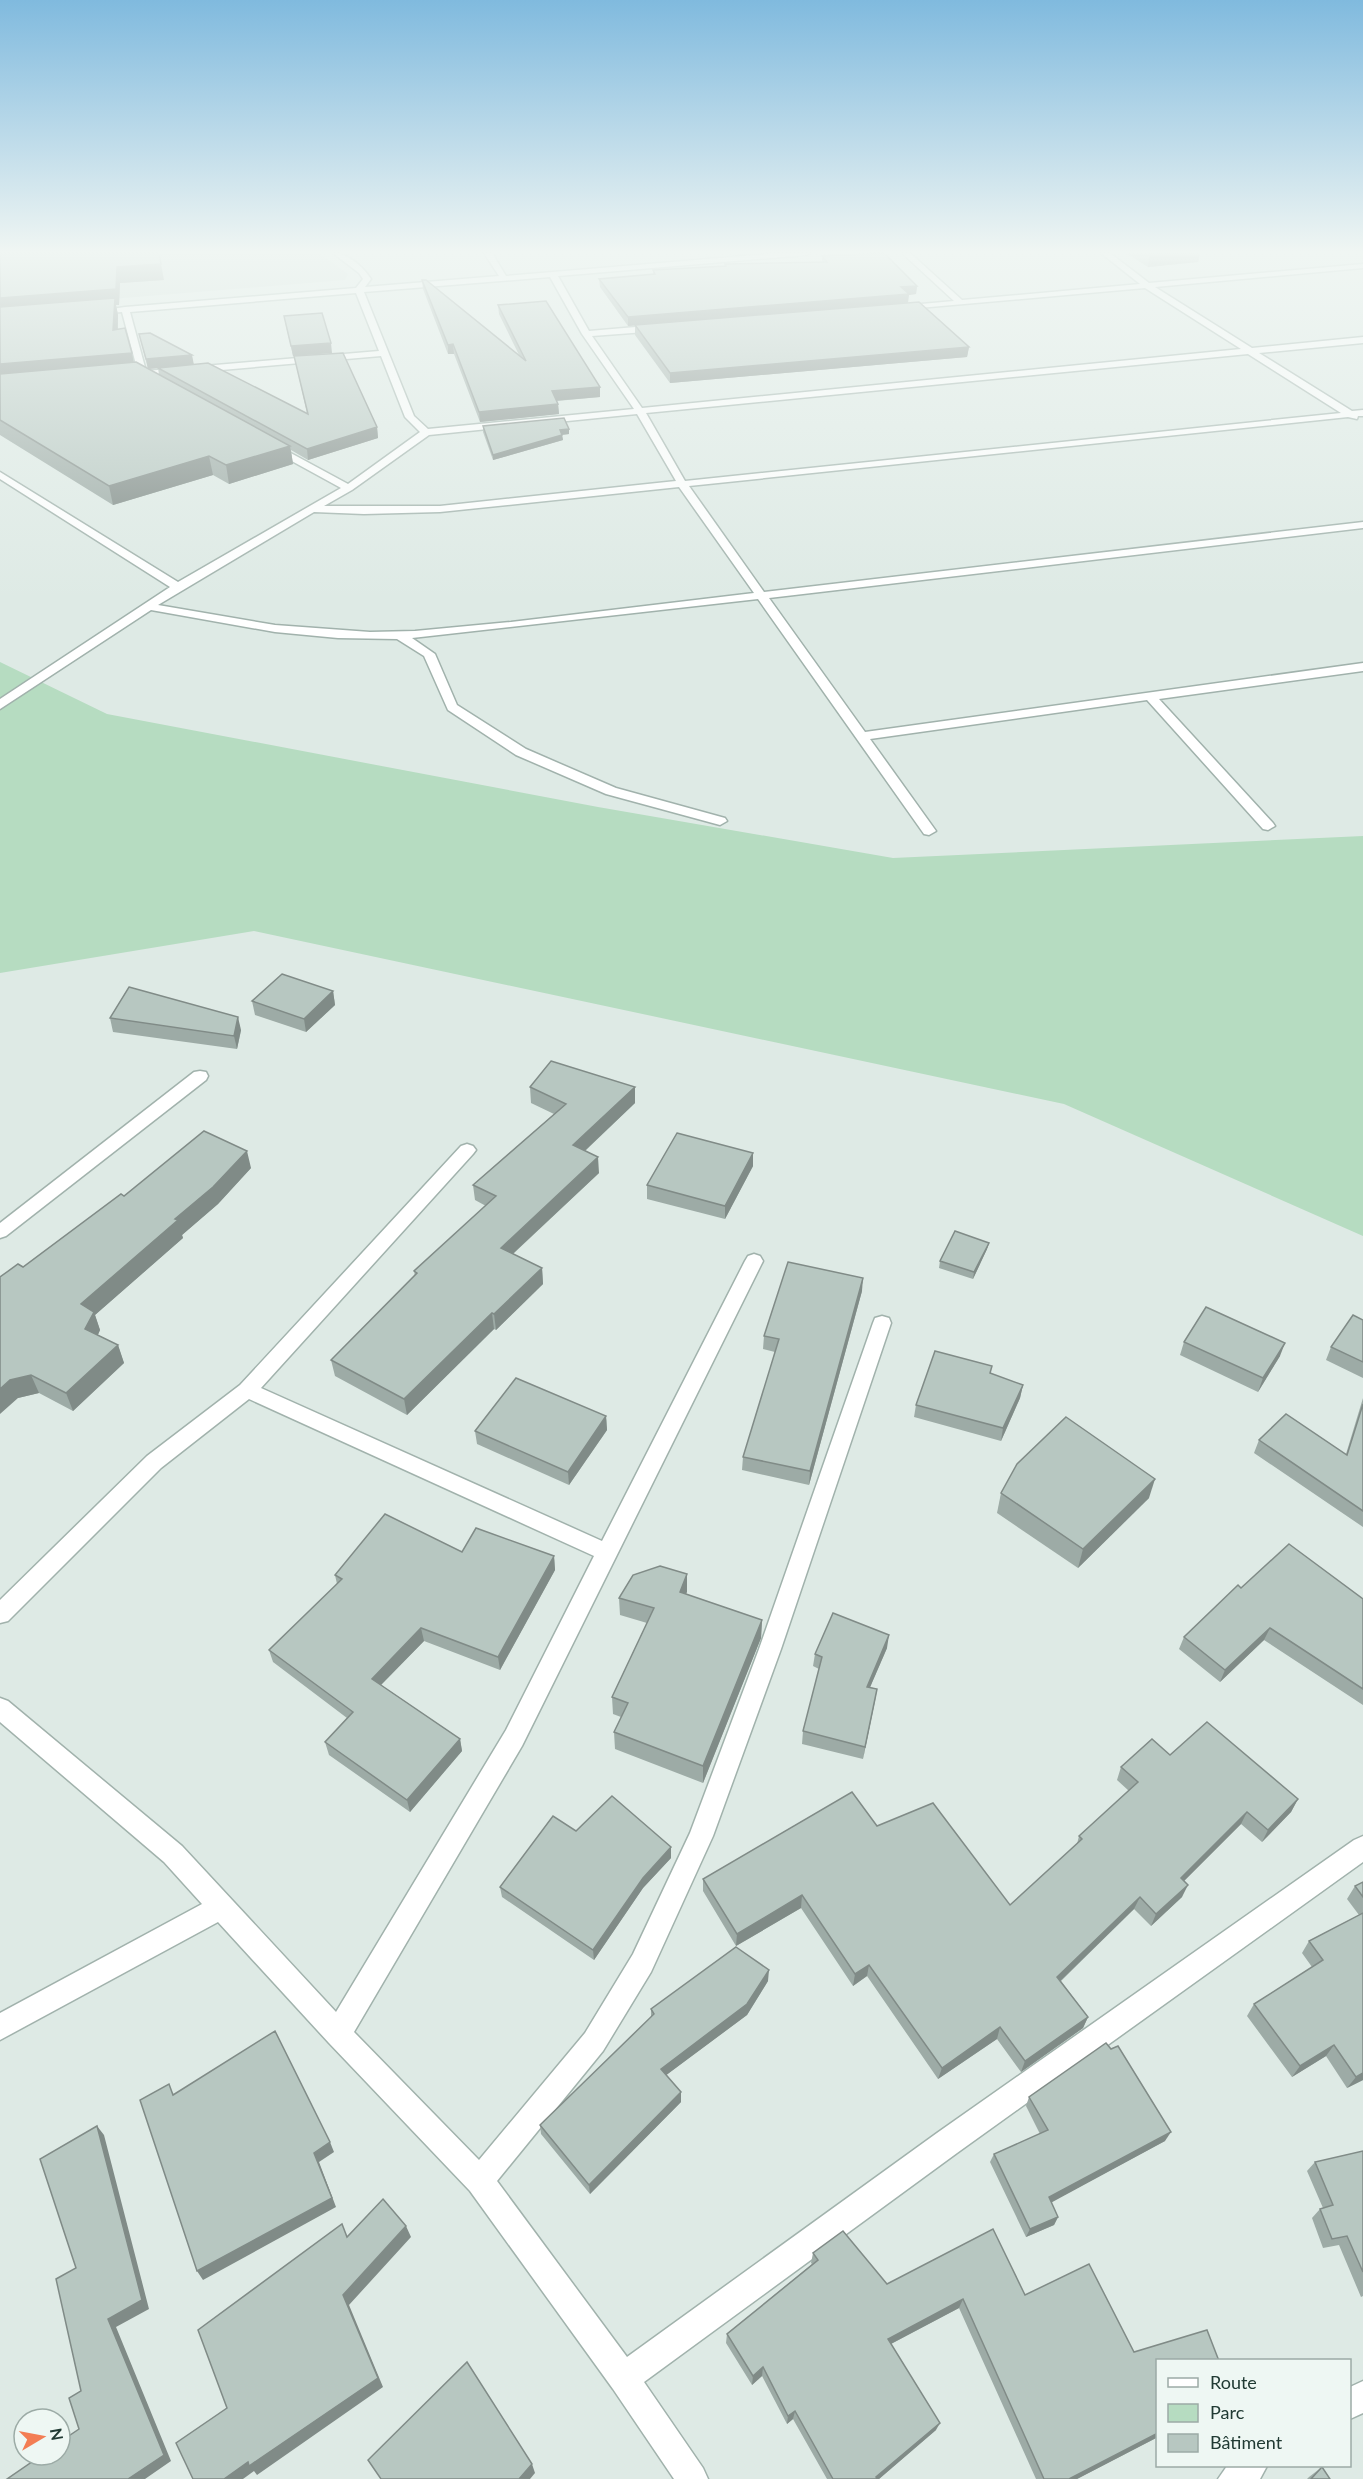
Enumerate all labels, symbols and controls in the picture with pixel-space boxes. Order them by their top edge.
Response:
legend [1156,2359,1351,2467]
text: Route [1210,2371,1257,2393]
text: Parc [1210,2401,1245,2423]
north arrow [12,2407,72,2467]
text: N [47,2427,68,2442]
text: Bâtiment [1210,2431,1283,2453]

